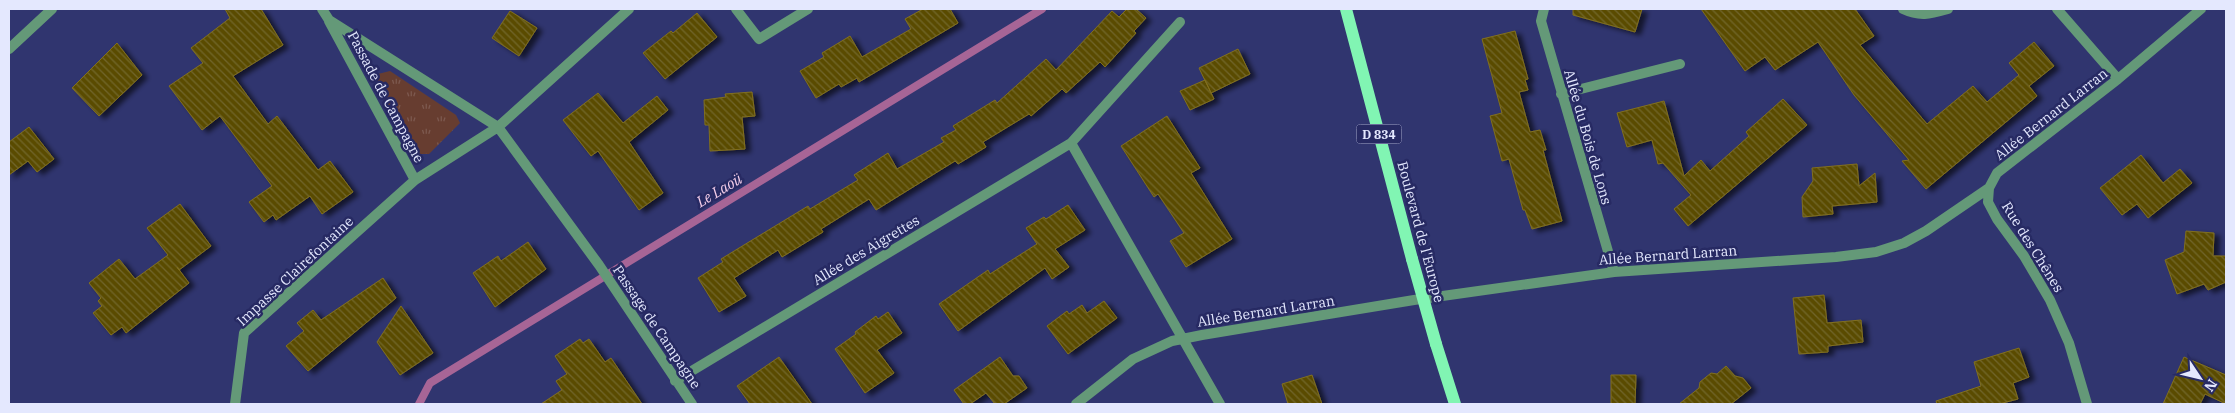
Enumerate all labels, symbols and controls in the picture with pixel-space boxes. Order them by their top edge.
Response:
street label: Passade de Campagne [344,28,428,166]
street label: Allée Bernard Larran [1991,64,2111,164]
street label: Allée du Bois de Lons [1560,67,1616,207]
road number: D 834 [1356,125,1402,144]
street label: Boulevard de l'Europe [1393,159,1449,305]
water label: Le Laoü [692,169,746,212]
street label: Rue des Chênes [1998,198,2068,296]
street label: Allée des Aigrettes [809,211,923,289]
street label: Impasse Clairefontaine [233,212,357,330]
street label: Allée Bernard Larran [1598,241,1738,269]
street label: Passage de Campagne [609,262,705,392]
street label: Allée Bernard Larran [1196,291,1336,331]
north arrow [2175,353,2225,403]
text: N [2200,376,2221,395]

